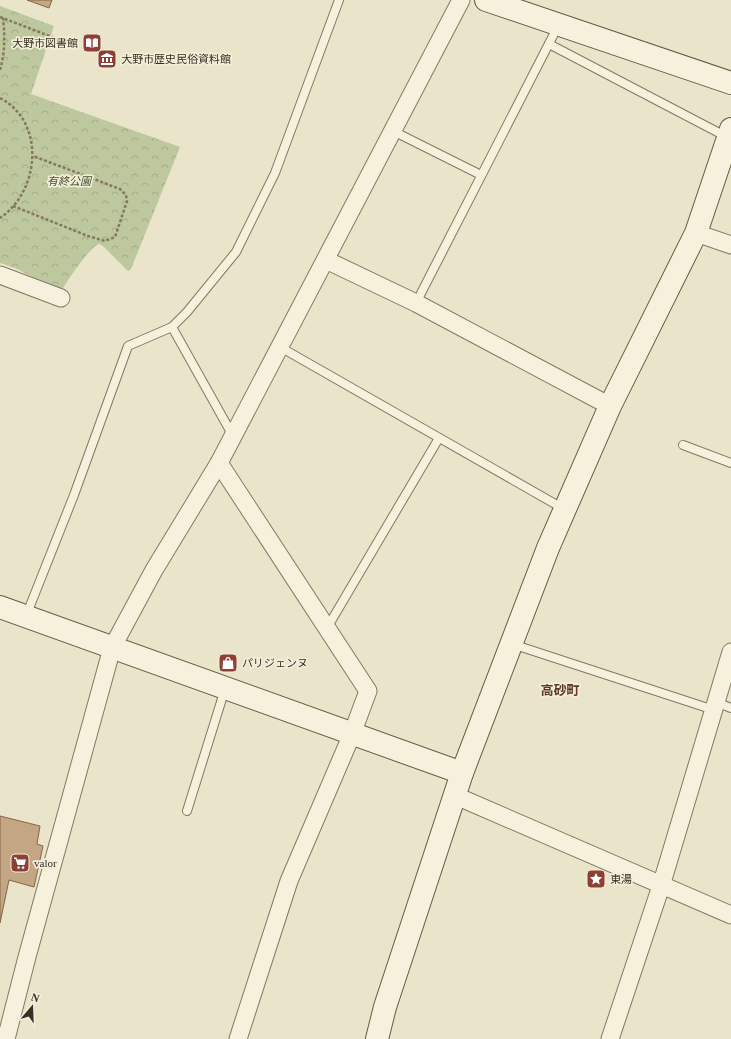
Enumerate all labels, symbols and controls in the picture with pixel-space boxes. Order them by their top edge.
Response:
library icon: 大野市図書館 [81,32,103,54]
place label: 大野市図書館 [12,37,78,49]
museum icon: 大野市歴史民俗資料館 [96,48,118,70]
place label: 大野市歴史民俗資料館 [121,53,231,65]
park label: 有終公園 [47,175,93,187]
shop icon: パリジェンヌ [217,652,239,674]
place label: パリジェンヌ [242,657,308,669]
district label: 高砂町 [540,683,580,698]
supermarket icon: valor [9,852,31,874]
place label: valor [34,857,57,869]
place icon: 東湯 [585,868,607,890]
place label: 東湯 [610,873,632,885]
north arrow [12,987,52,1027]
text: N [30,991,41,1005]

